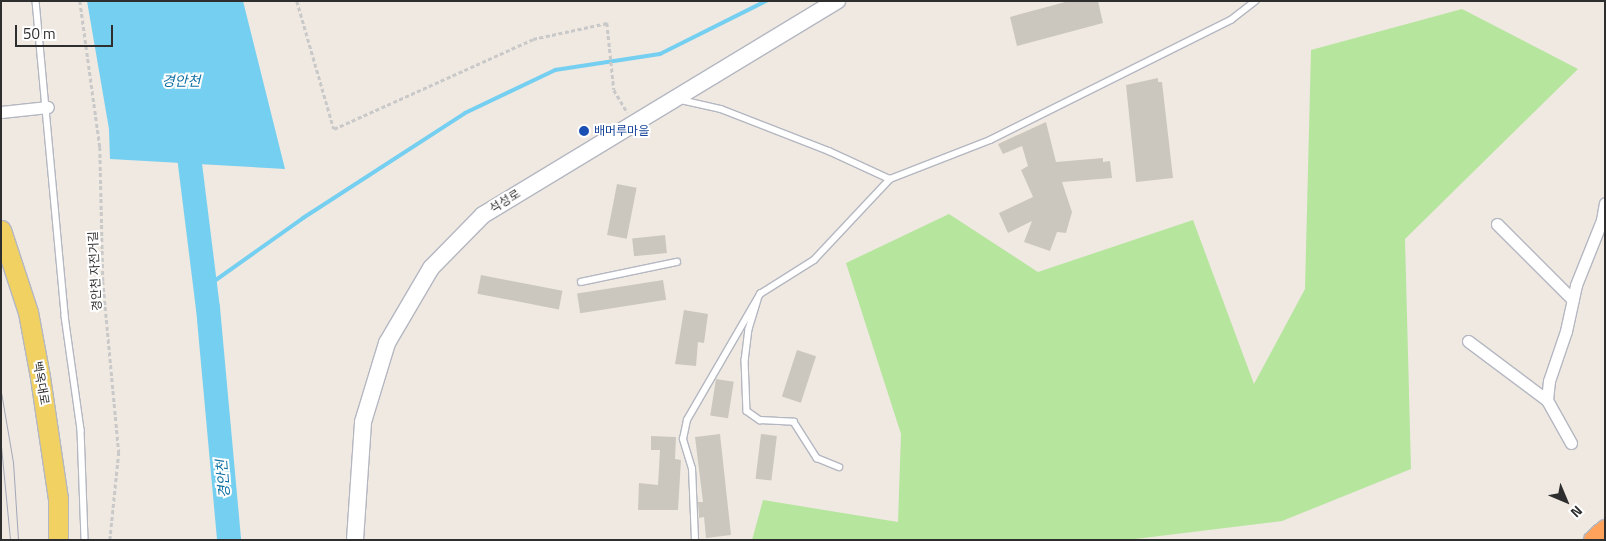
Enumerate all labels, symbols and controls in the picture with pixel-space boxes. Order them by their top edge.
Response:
scale bar [18,15,115,47]
text: 50 m [23,22,56,45]
water label: 경안천 [162,73,200,89]
place label: 배머루마을 [594,124,649,138]
marker: 배머루마을 [578,125,590,137]
street label: 석성로 [487,186,523,216]
street label: 경안천 자전거길 [86,231,104,311]
street label: 백옥대로 [30,360,52,406]
water label: 경안천 [213,459,233,499]
north arrow [1541,476,1591,526]
text: N [1566,501,1588,523]

